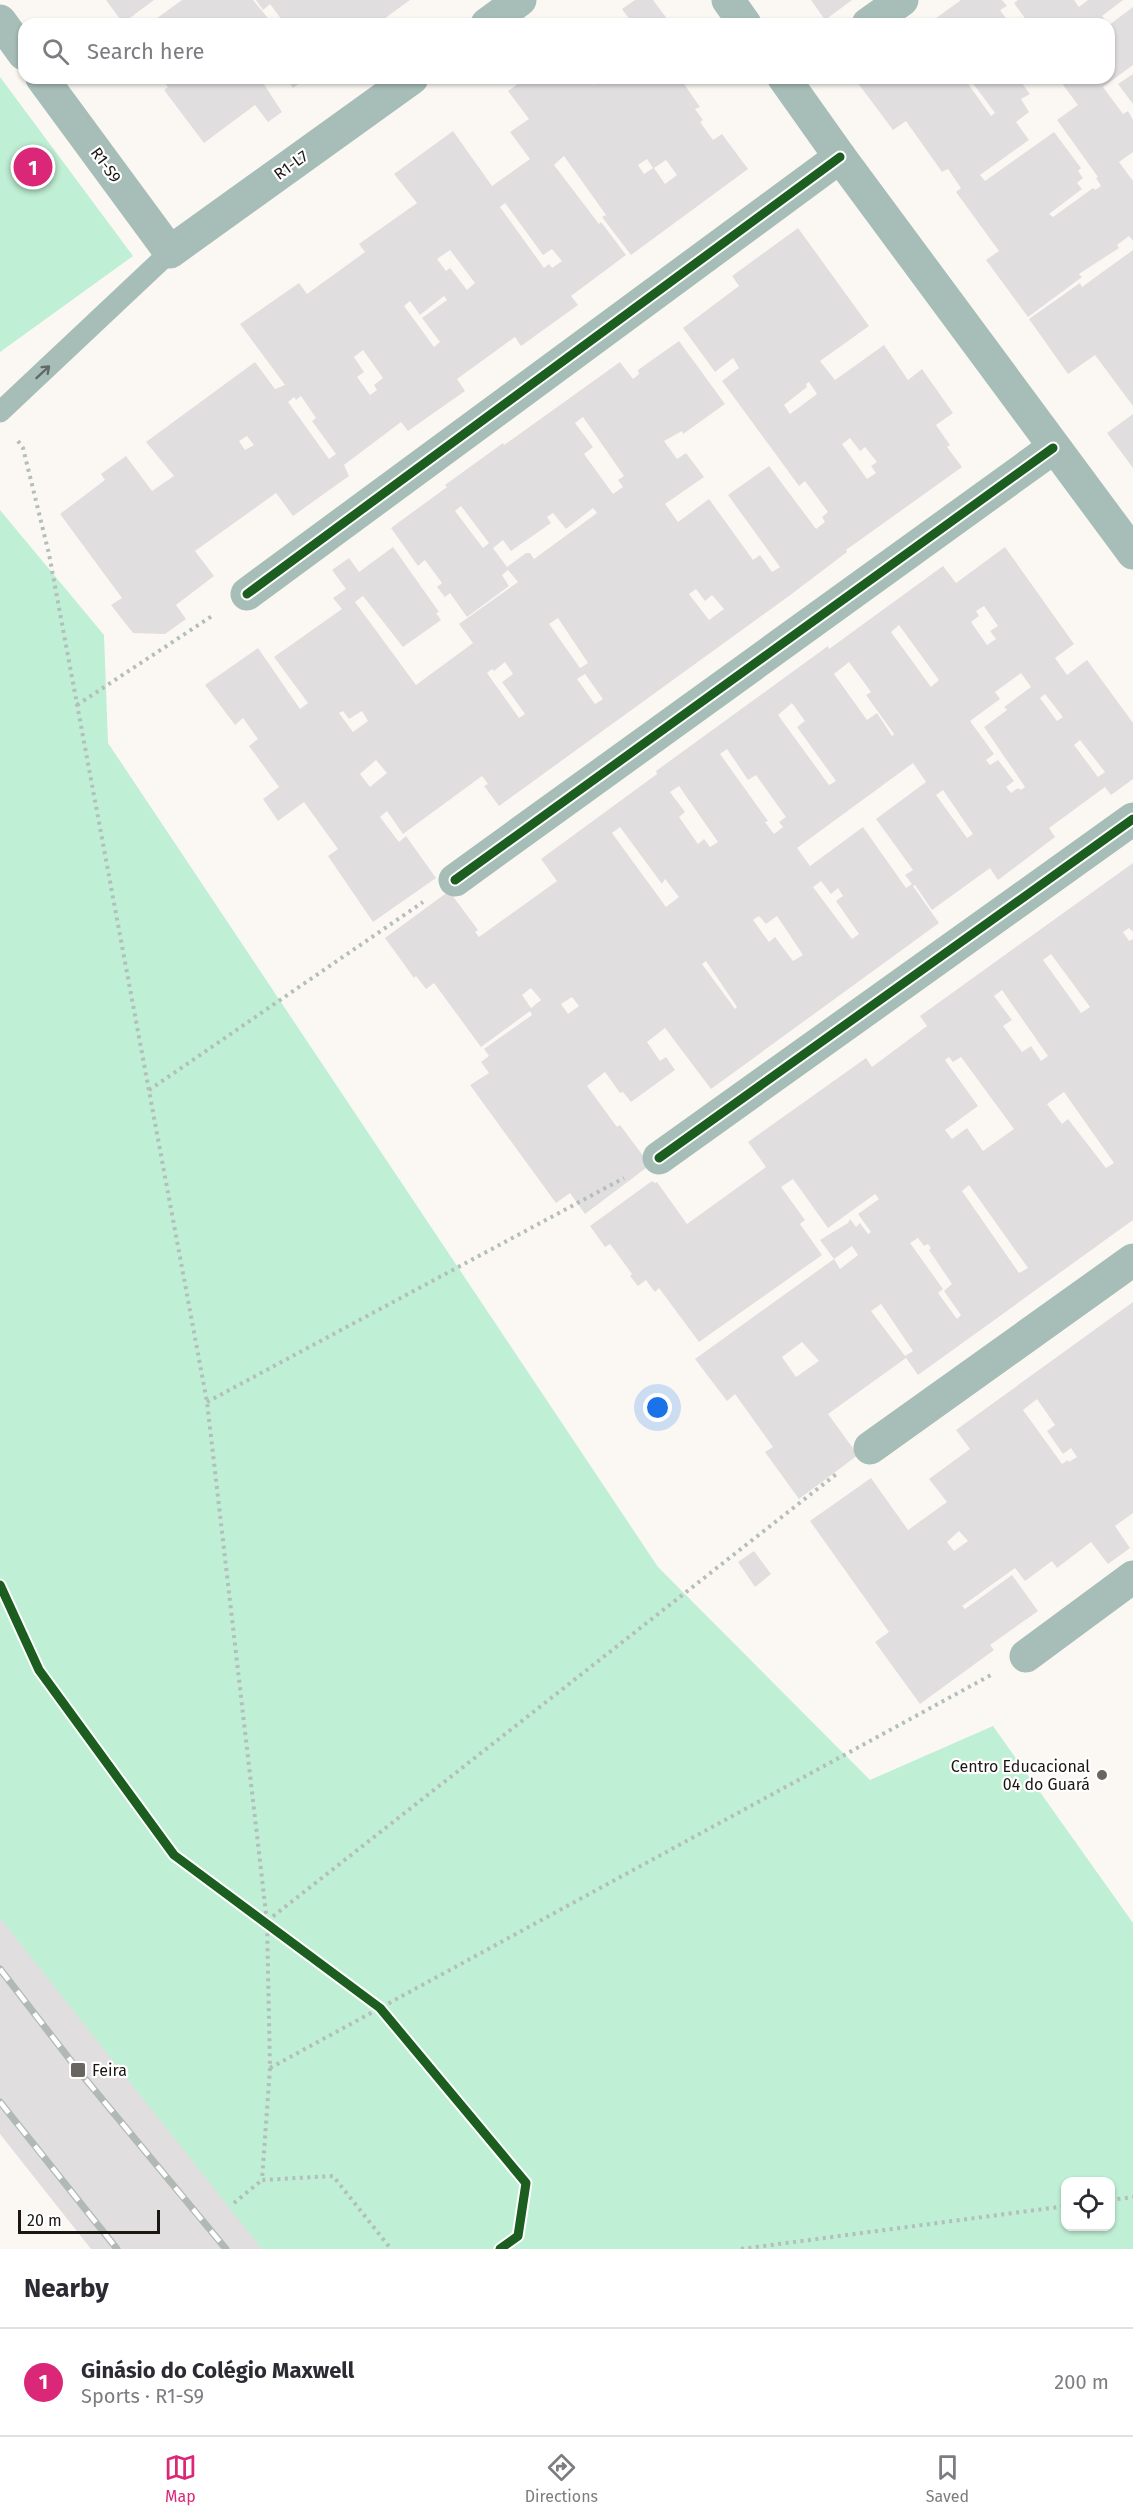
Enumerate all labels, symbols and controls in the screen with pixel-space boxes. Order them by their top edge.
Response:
search box [18,18,1115,84]
icon: search [39,35,72,68]
text: Search here [87,38,205,65]
pin: 1 [14,144,52,190]
street label: R1-S9 [87,144,125,186]
street label: R1-L7 [270,146,312,184]
one-way arrow [35,365,50,379]
your location [643,1393,672,1422]
place label: Centro Educacional 04 do Guará [951,1757,1090,1794]
marker: Centro Educacional 04 do Guará [1095,1768,1109,1782]
marker: Feira [69,2061,87,2079]
place label: Feira [92,2061,127,2080]
map controls [1061,2177,1115,2231]
button: locate [1061,2177,1115,2231]
scale bar [18,2207,160,2234]
text: 20 m [27,2211,62,2230]
text: Nearby [24,2273,109,2304]
text: Ginásio do Colégio Maxwell [81,2357,354,2384]
text: 1 [39,2370,48,2394]
text: 200 m [1054,2370,1109,2394]
text: Sports · R1-S9 [81,2384,204,2408]
tab: Map [164,2451,197,2506]
tab: Directions [525,2451,598,2506]
tab: Saved [926,2451,969,2506]

